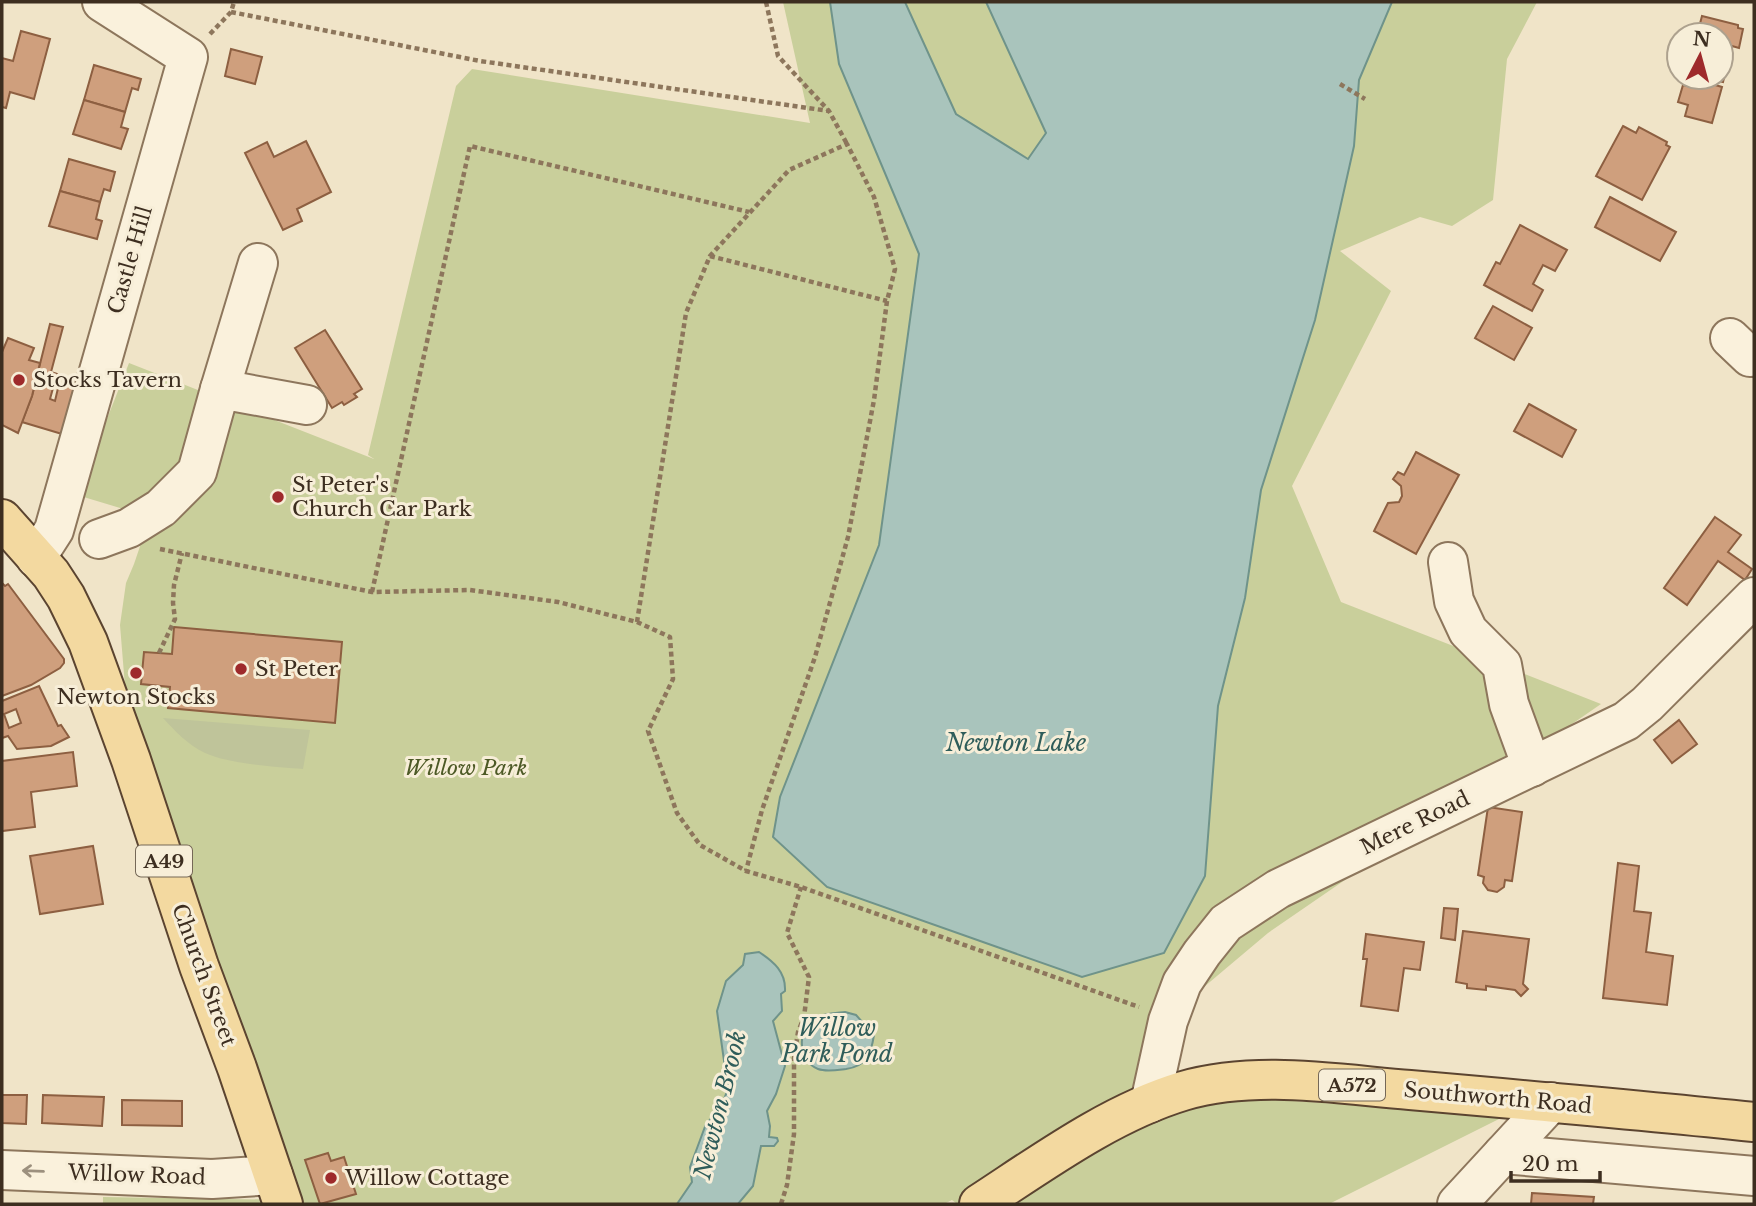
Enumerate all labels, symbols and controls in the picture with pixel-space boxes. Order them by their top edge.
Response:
north arrow [1665,21,1735,91]
text: N [1692,27,1712,52]
street label: Castle Hill [102,203,158,317]
place label: Stocks Tavern [33,367,182,393]
marker: Stocks Tavern [11,372,27,388]
place label: St Peter's Church Car Park [292,472,472,522]
marker: St Peter's Church Car Park [270,489,286,505]
place label: St Peter [255,656,338,682]
marker: St Peter [233,661,249,677]
marker: Newton Stocks [128,665,144,681]
place label: Newton Stocks [57,684,216,710]
water label: Newton Lake [945,729,1087,757]
park label: Willow Park [405,755,527,781]
street label: Mere Road [1356,785,1474,861]
road number: A49 [136,846,192,876]
street label: Church Street [166,900,242,1050]
water label: Willow Park Pond [780,1014,893,1068]
water label: Newton Brook [688,1028,752,1183]
road number: A572 [1319,1070,1385,1100]
street label: Southworth Road [1403,1077,1593,1119]
scale bar [1511,1140,1600,1184]
text: 20 m [1522,1151,1579,1177]
street label: Willow Road [67,1160,206,1190]
one-way arrow [22,1165,45,1178]
place label: Willow Cottage [344,1165,510,1191]
marker: Willow Cottage [323,1170,339,1186]

